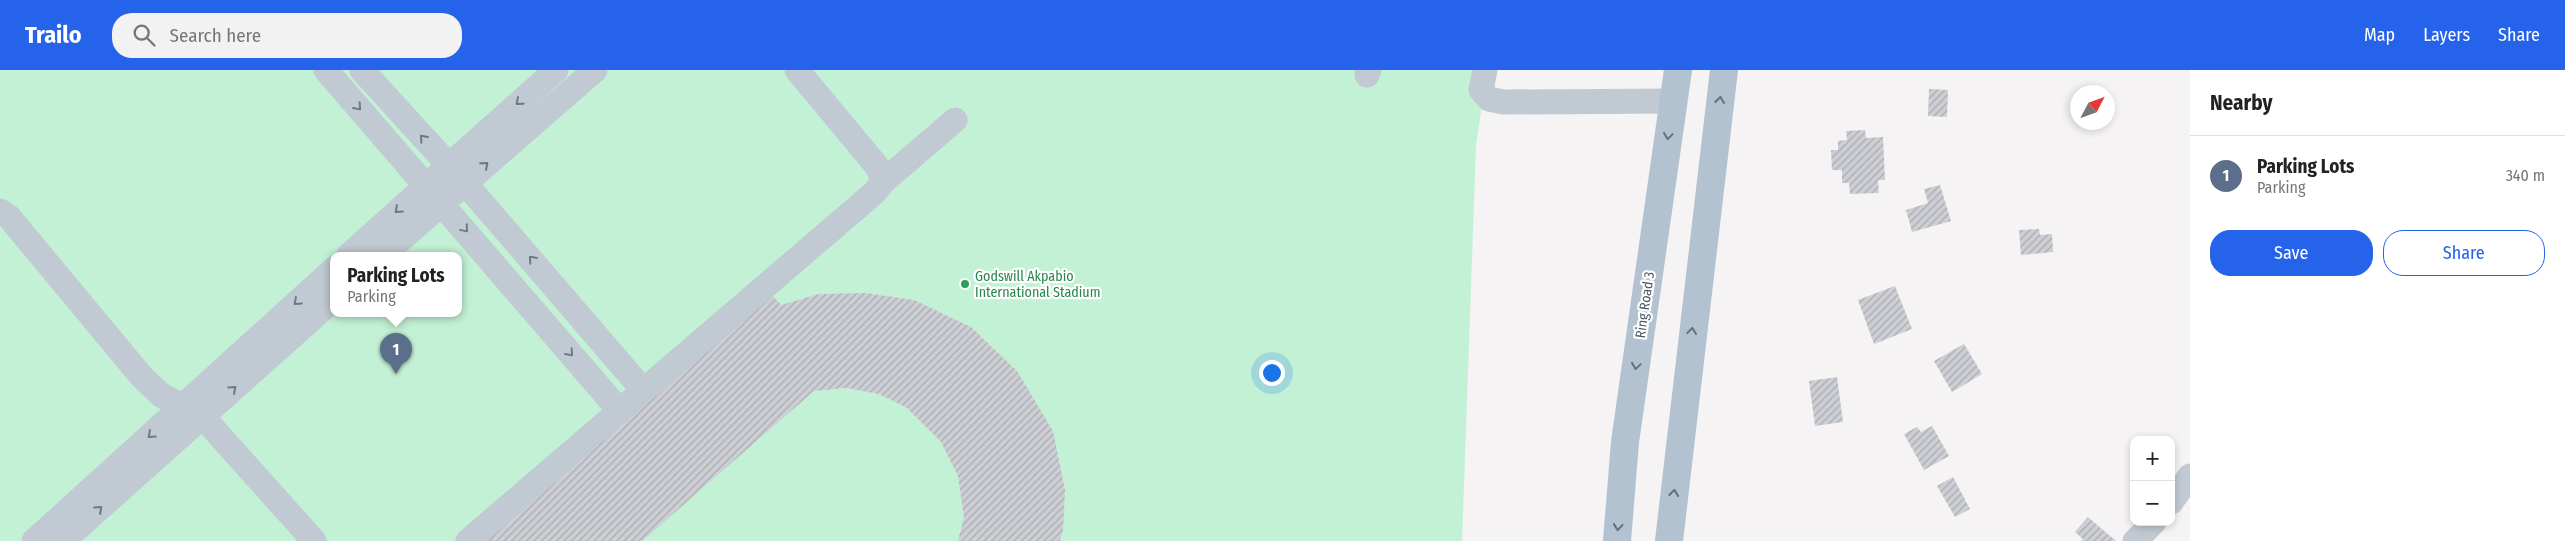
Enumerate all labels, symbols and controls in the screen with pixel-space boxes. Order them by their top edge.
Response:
search box [112,13,462,58]
text: Trailo [25,21,82,49]
icon: search [130,21,158,49]
text: Search here [170,24,261,47]
text: Map [2364,24,2395,46]
text: Layers [2423,24,2470,46]
text: Share [2498,24,2540,46]
north arrow [2070,85,2115,130]
text: Nearby [2210,90,2272,116]
one-way arrow [516,96,525,105]
one-way arrow [1714,96,1725,104]
one-way arrow [352,101,361,110]
one-way arrow [1664,131,1674,140]
one-way arrow [420,135,429,144]
text: Parking Lots [2257,155,2354,178]
one-way arrow [479,162,488,171]
text: 1 [2223,166,2229,185]
text: 340 m [2506,166,2545,185]
text: Parking [2257,178,2305,197]
one-way arrow [395,204,404,213]
one-way arrow [459,223,468,232]
button: Save [2210,230,2373,276]
button: Share [2383,230,2545,276]
popup [330,252,462,317]
one-way arrow [528,256,537,265]
text: Parking Lots [347,264,445,287]
place label: Godswill Akpabio International Stadium [975,268,1100,301]
street label: Ring Road 3 [1632,271,1658,339]
marker: Godswill Akpabio International Stadium [959,278,971,290]
text: Parking [347,287,396,306]
one-way arrow [294,296,303,305]
one-way arrow [1686,327,1697,335]
pin: 1 [380,333,412,374]
one-way arrow [565,347,574,356]
your location [1259,360,1285,386]
one-way arrow [1631,362,1642,370]
one-way arrow [228,385,237,394]
one-way arrow [148,429,157,438]
map controls [2130,436,2175,526]
button: + [2130,436,2175,481]
button: − [2130,481,2175,526]
one-way arrow [1668,488,1679,496]
one-way arrow [94,505,103,514]
one-way arrow [1613,524,1624,532]

